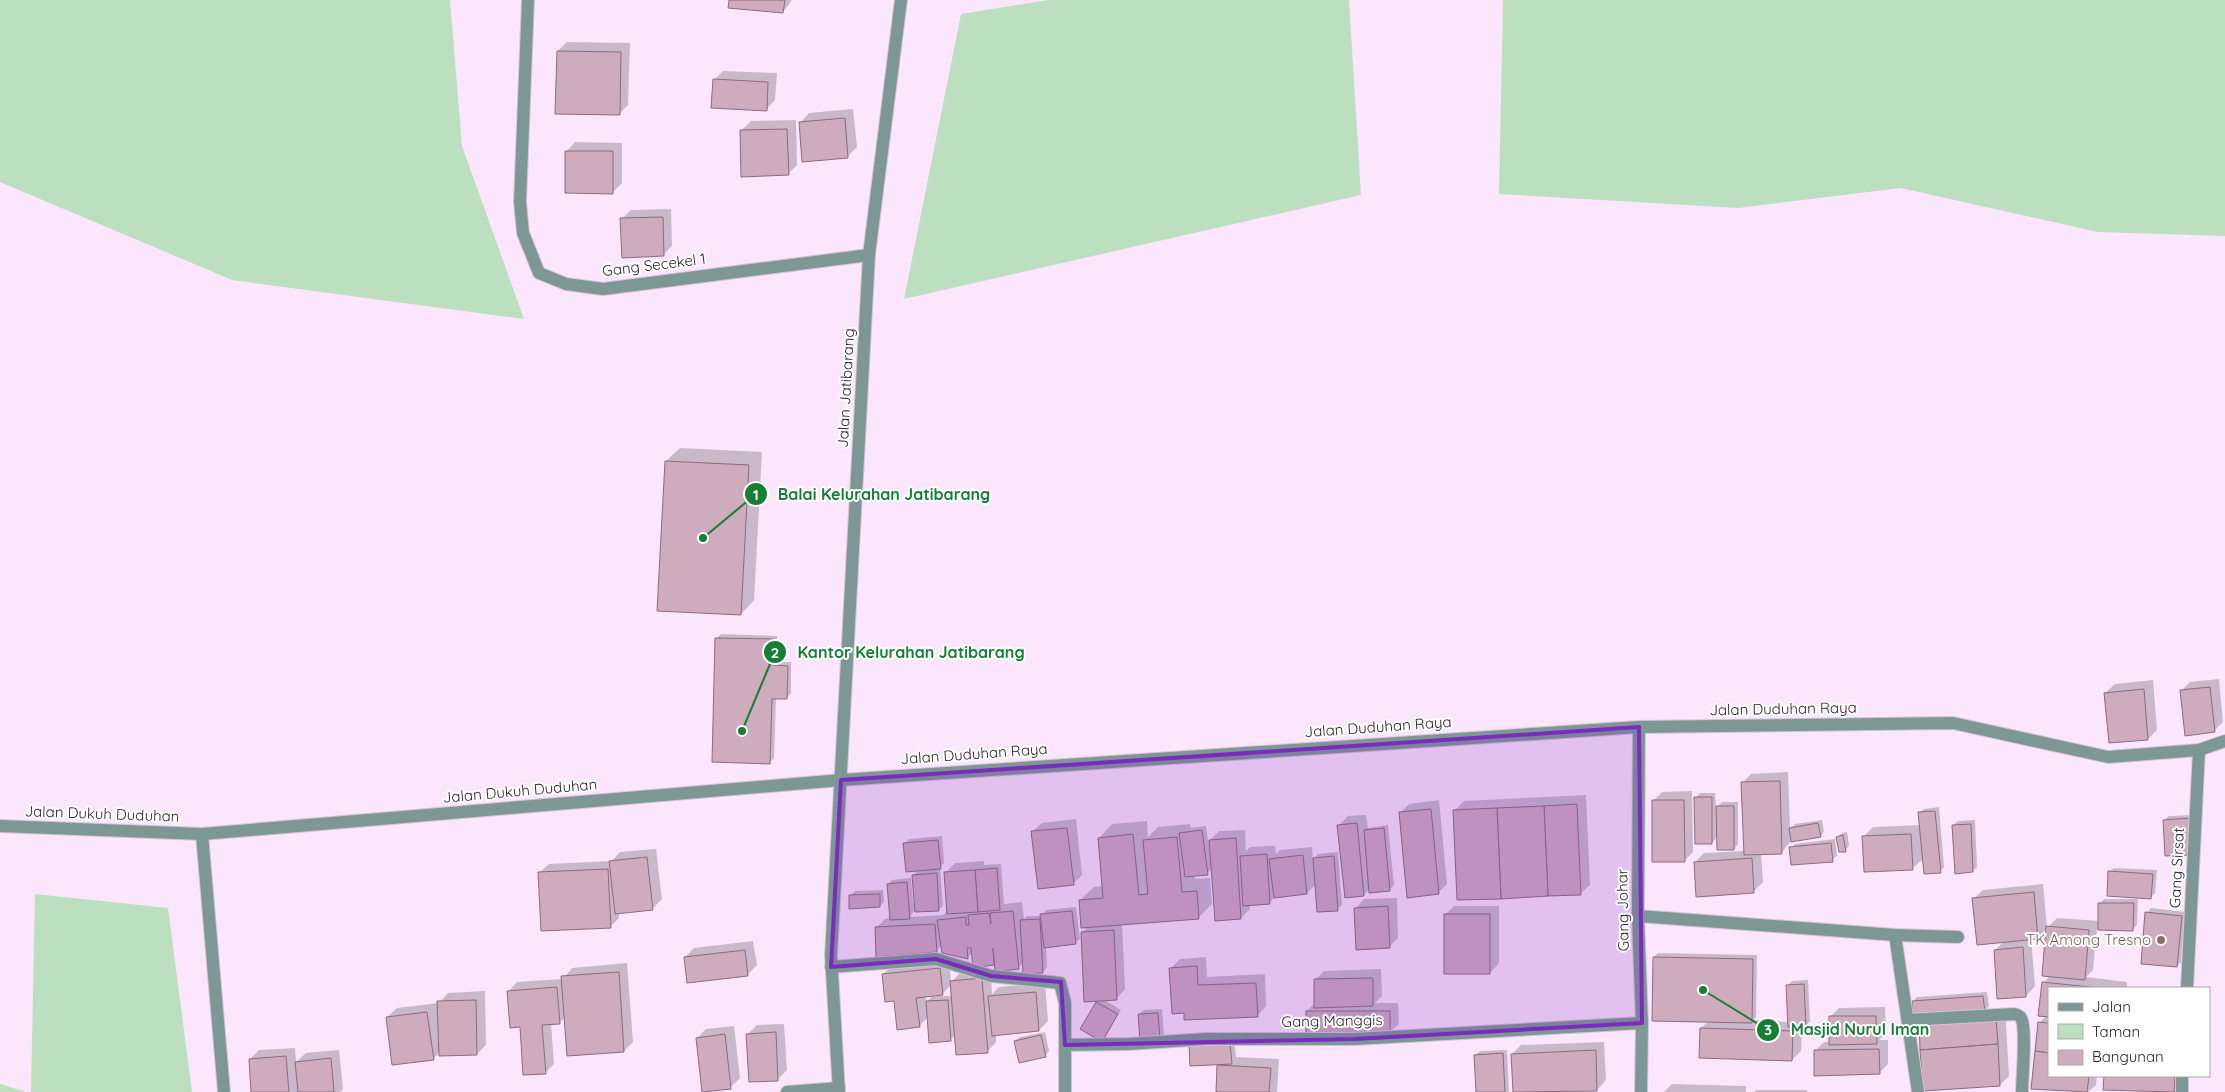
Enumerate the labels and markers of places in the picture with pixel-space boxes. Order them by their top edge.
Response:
callout: Balai Kelurahan Jatibarang [743,479,1000,510]
callout: Kantor Kelurahan Jatibarang [762,637,1035,668]
place label: TK Among Tresno [2026,930,2151,949]
marker: TK Among Tresno [2155,934,2167,946]
callout: Masjid Nurul Iman [1756,1014,1940,1045]

